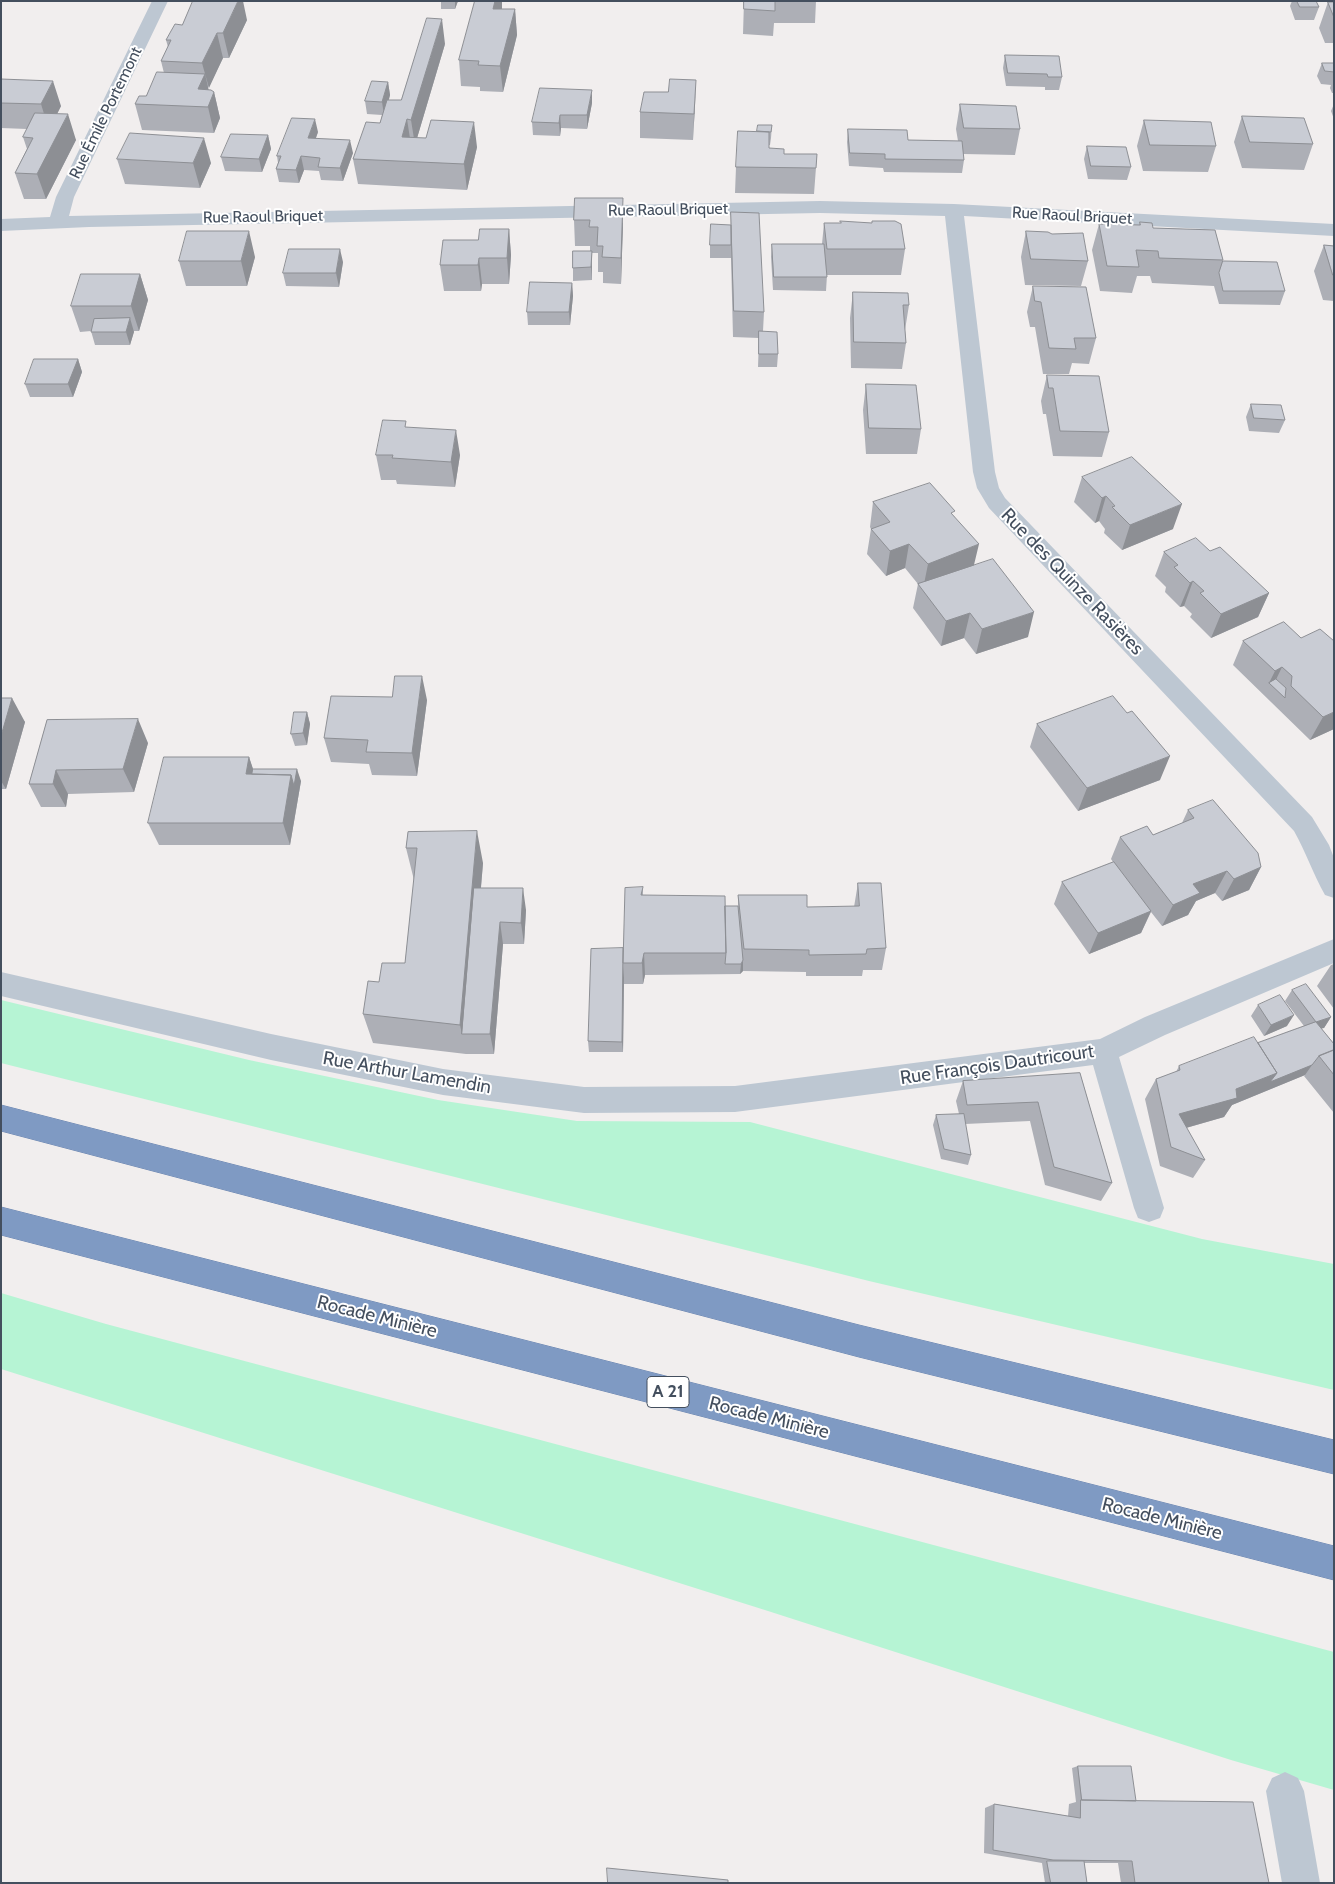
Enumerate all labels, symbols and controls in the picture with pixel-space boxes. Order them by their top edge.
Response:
street label: Rue Émile Portemont [66,44,146,182]
street label: Rue Raoul Briquet [608,199,728,221]
street label: Rue Raoul Briquet [1011,203,1133,229]
street label: Rue Raoul Briquet [203,206,323,228]
street label: Rue des Quinze Rasières [996,504,1148,660]
street label: Rue François Dautricourt [899,1040,1095,1090]
street label: Rue Arthur Lamendin [321,1047,493,1099]
street label: Rocade Minière [315,1291,439,1343]
road number: A 21 [647,1376,689,1408]
street label: Rocade Minière [707,1392,831,1444]
street label: Rocade Minière [1100,1493,1224,1545]

